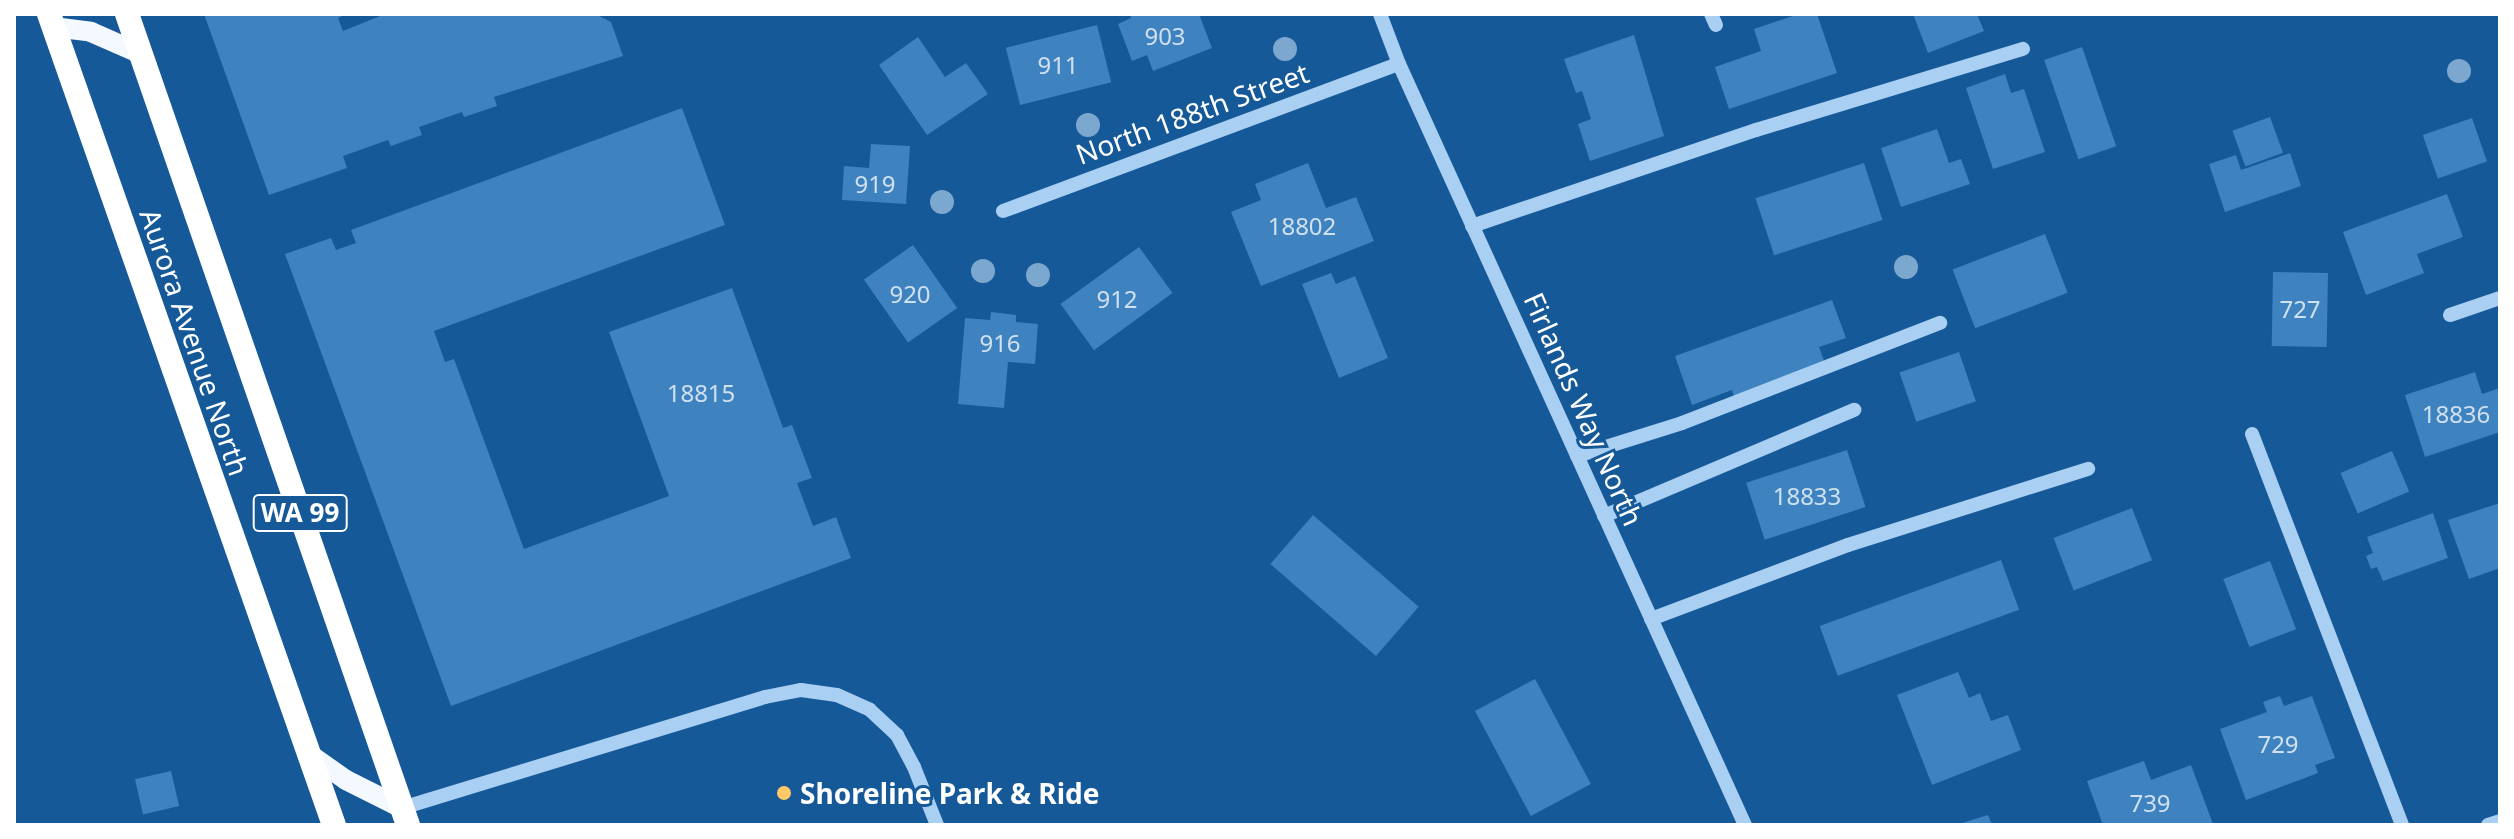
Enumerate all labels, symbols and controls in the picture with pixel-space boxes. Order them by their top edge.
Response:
house number: 903 [1144,22,1186,50]
house number: 911 [1037,51,1079,79]
street label: North 188th Street [1071,55,1313,171]
house number: 919 [854,170,896,198]
street label: Aurora Avenue North [134,204,256,480]
house number: 18802 [1268,212,1336,240]
house number: 920 [889,280,931,308]
house number: 912 [1096,285,1138,313]
street label: Firlands Way North [1518,287,1650,531]
house number: 727 [2279,295,2321,323]
house number: 916 [979,329,1021,357]
house number: 18815 [667,379,735,407]
house number: 18836 [2422,400,2490,428]
house number: 18833 [1773,482,1841,510]
road number: WA 99 [252,491,348,535]
house number: 729 [2257,730,2299,758]
place label: Shoreline Park & Ride [800,776,1099,810]
marker: Shoreline Park & Ride [775,784,793,802]
house number: 739 [2129,789,2171,817]

